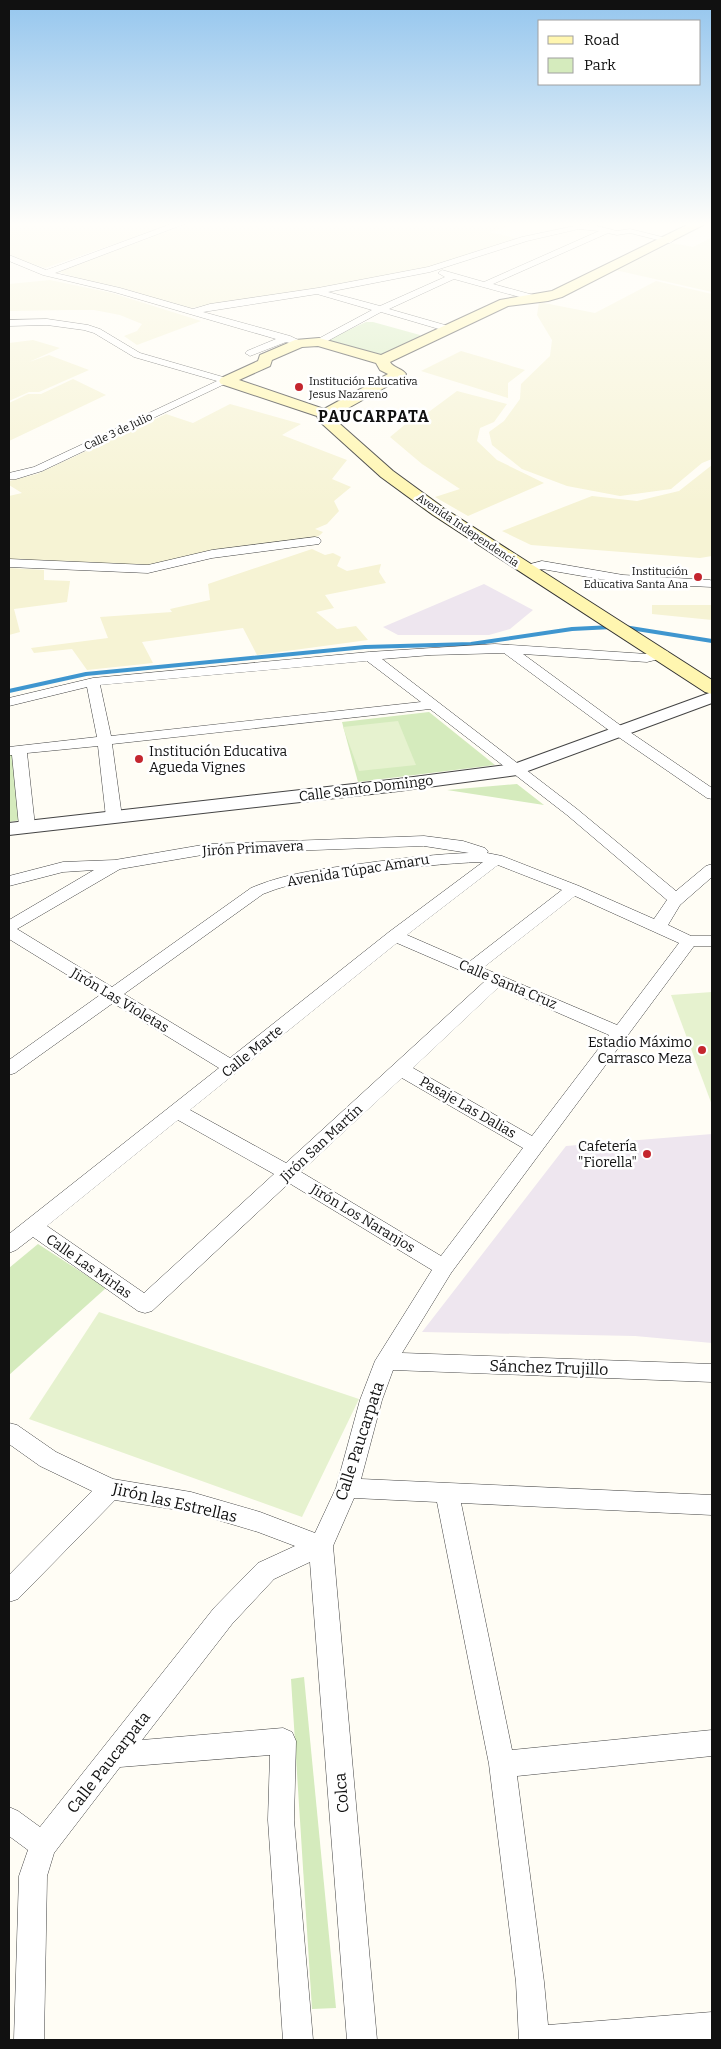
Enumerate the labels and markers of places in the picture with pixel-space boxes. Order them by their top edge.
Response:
place label: Institución Educativa Jesus Nazareno [308,375,418,401]
marker: Institución Educativa Jesus Nazareno [293,381,305,393]
place label: Institución Educativa Santa Ana [584,565,688,591]
marker: Institución Educativa Santa Ana [692,571,704,583]
place label: Institución Educativa Agueda Vignes [149,743,287,776]
marker: Institución Educativa Agueda Vignes [133,753,145,765]
place label: Estadio Máximo Carrasco Meza [588,1034,692,1067]
marker: Estadio Máximo Carrasco Meza [696,1044,708,1056]
place label: Cafetería "Fiorella" [578,1138,637,1171]
marker: Cafetería "Fiorella" [641,1148,653,1160]

